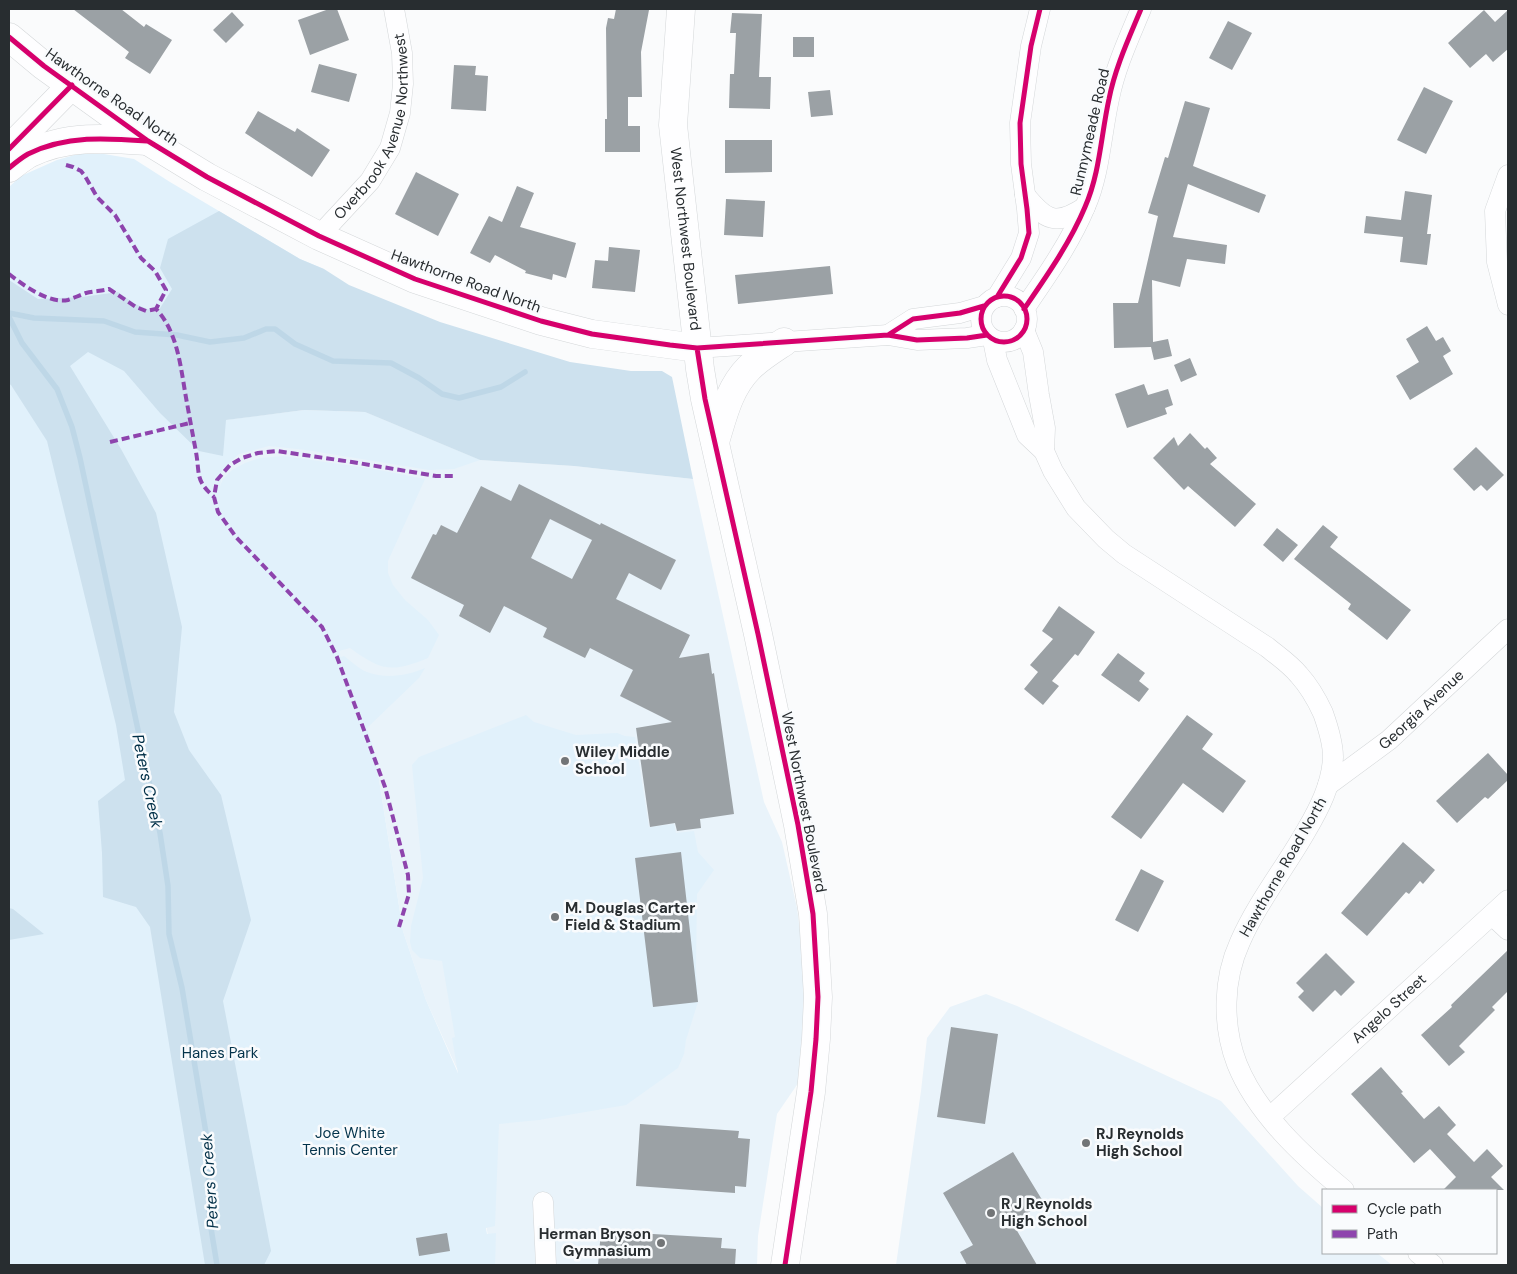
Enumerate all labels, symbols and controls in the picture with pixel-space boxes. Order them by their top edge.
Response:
street label: Overbrook Avenue Northwest [329,31,413,224]
street label: Hawthorne Road North [42,44,182,150]
street label: Runnymeade Road [1066,67,1114,197]
street label: West Northwest Boulevard [666,146,706,332]
street label: Hawthorne Road North [388,245,544,317]
street label: Georgia Avenue [1375,665,1468,754]
street label: West Northwest Boulevard [777,710,831,894]
water label: Peters Creek [127,732,168,831]
place label: Wiley Middle School [575,742,670,779]
marker: Wiley Middle School [559,755,571,767]
street label: Hawthorne Road North [1235,794,1331,940]
place label: M. Douglas Carter Field & Stadium [565,898,695,935]
marker: M. Douglas Carter Field & Stadium [549,911,561,923]
street label: Angelo Street [1347,969,1431,1048]
park label: Hanes Park [182,1043,259,1063]
park label: Joe White Tennis Center [302,1123,398,1160]
place label: RJ Reynolds High School [1096,1124,1184,1161]
water label: Peters Creek [196,1132,223,1229]
marker: RJ Reynolds High School [1080,1137,1092,1149]
legend [1322,1189,1497,1254]
place label: R J Reynolds High School [1001,1194,1093,1231]
text: Cycle path [1367,1199,1442,1219]
marker: R J Reynolds High School [985,1207,997,1219]
place label: Herman Bryson Gymnasium [539,1224,651,1261]
text: Path [1367,1224,1398,1244]
marker: Herman Bryson Gymnasium [655,1237,667,1249]

